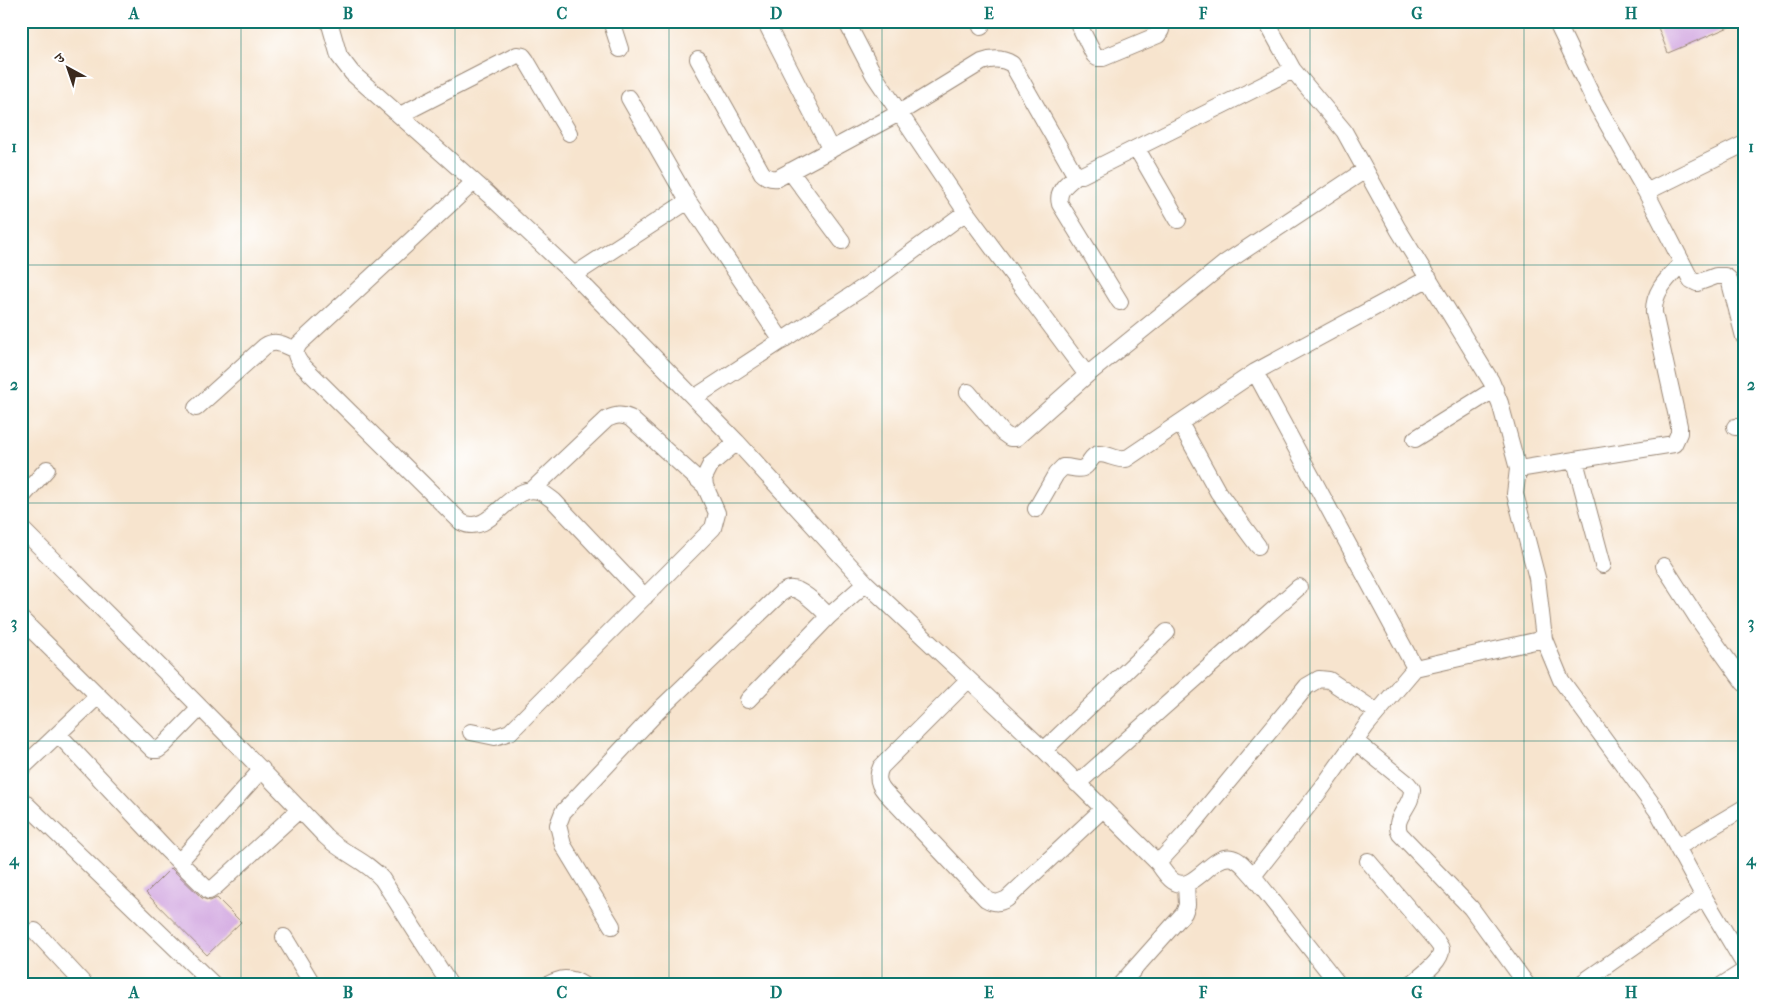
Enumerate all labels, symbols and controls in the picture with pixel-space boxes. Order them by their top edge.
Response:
text: A [128,4,140,23]
text: B [343,4,353,23]
text: C [557,4,568,23]
text: D [770,4,782,23]
text: E [984,4,994,23]
text: F [1198,4,1208,23]
text: G [1411,4,1423,23]
text: H [1625,4,1638,23]
north arrow [42,42,92,92]
text: उ [51,49,69,68]
text: 1 [11,137,17,156]
text: 1 [1748,137,1754,156]
text: 2 [10,375,18,394]
text: 2 [1747,375,1755,394]
text: 3 [11,613,17,633]
text: 3 [1748,613,1754,633]
text: 4 [8,850,20,870]
text: 4 [1745,850,1757,870]
text: A [128,983,140,1002]
text: B [343,983,353,1002]
text: C [557,983,568,1002]
text: D [770,983,782,1002]
text: E [984,983,994,1002]
text: F [1198,983,1208,1002]
text: G [1411,983,1423,1002]
text: H [1625,983,1638,1002]

